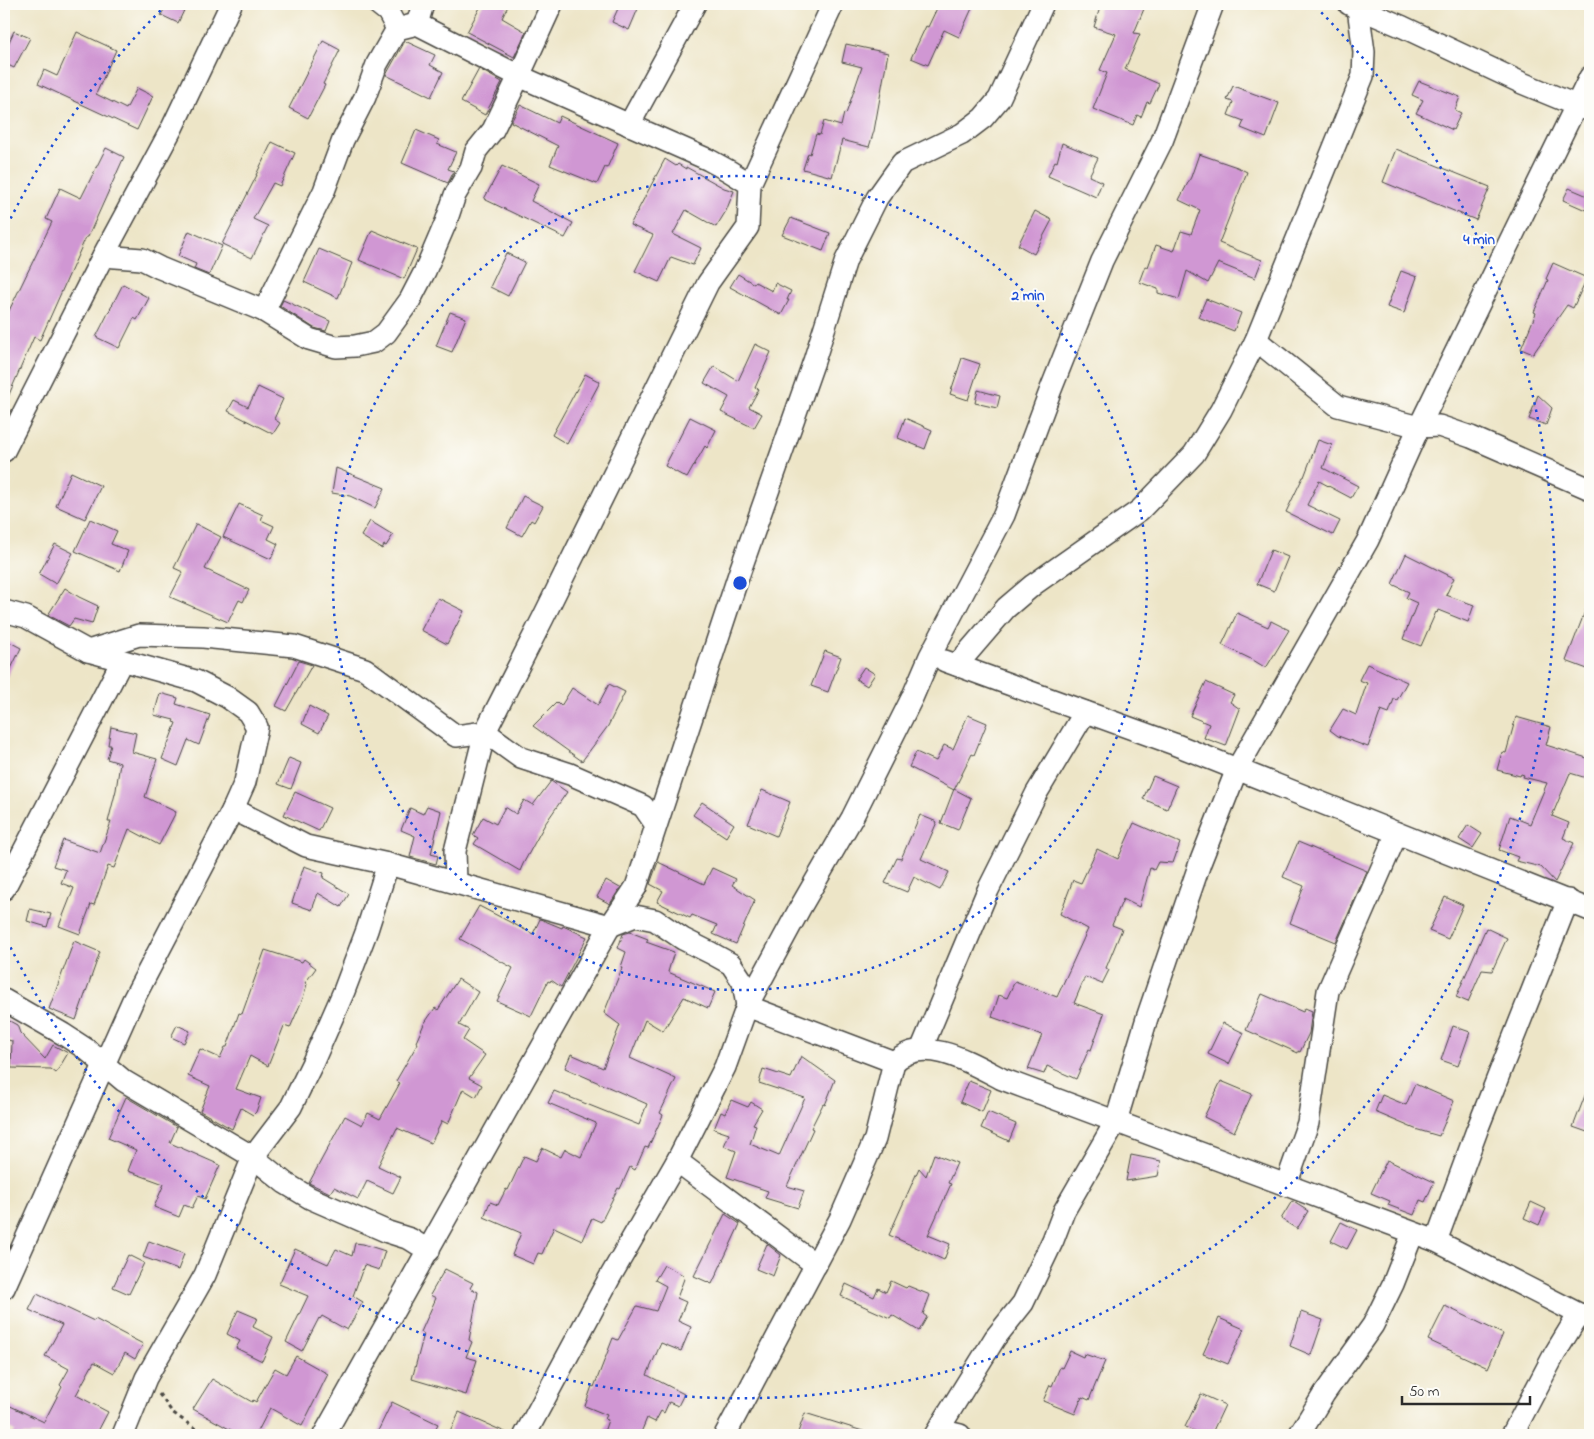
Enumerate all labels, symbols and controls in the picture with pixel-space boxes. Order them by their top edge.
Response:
text: 4 min [1462,229,1495,251]
text: 2 min [1011,285,1045,307]
centre of rings [731,574,749,592]
scale bar [1402,1374,1529,1406]
text: 50 m [1409,1381,1440,1403]

